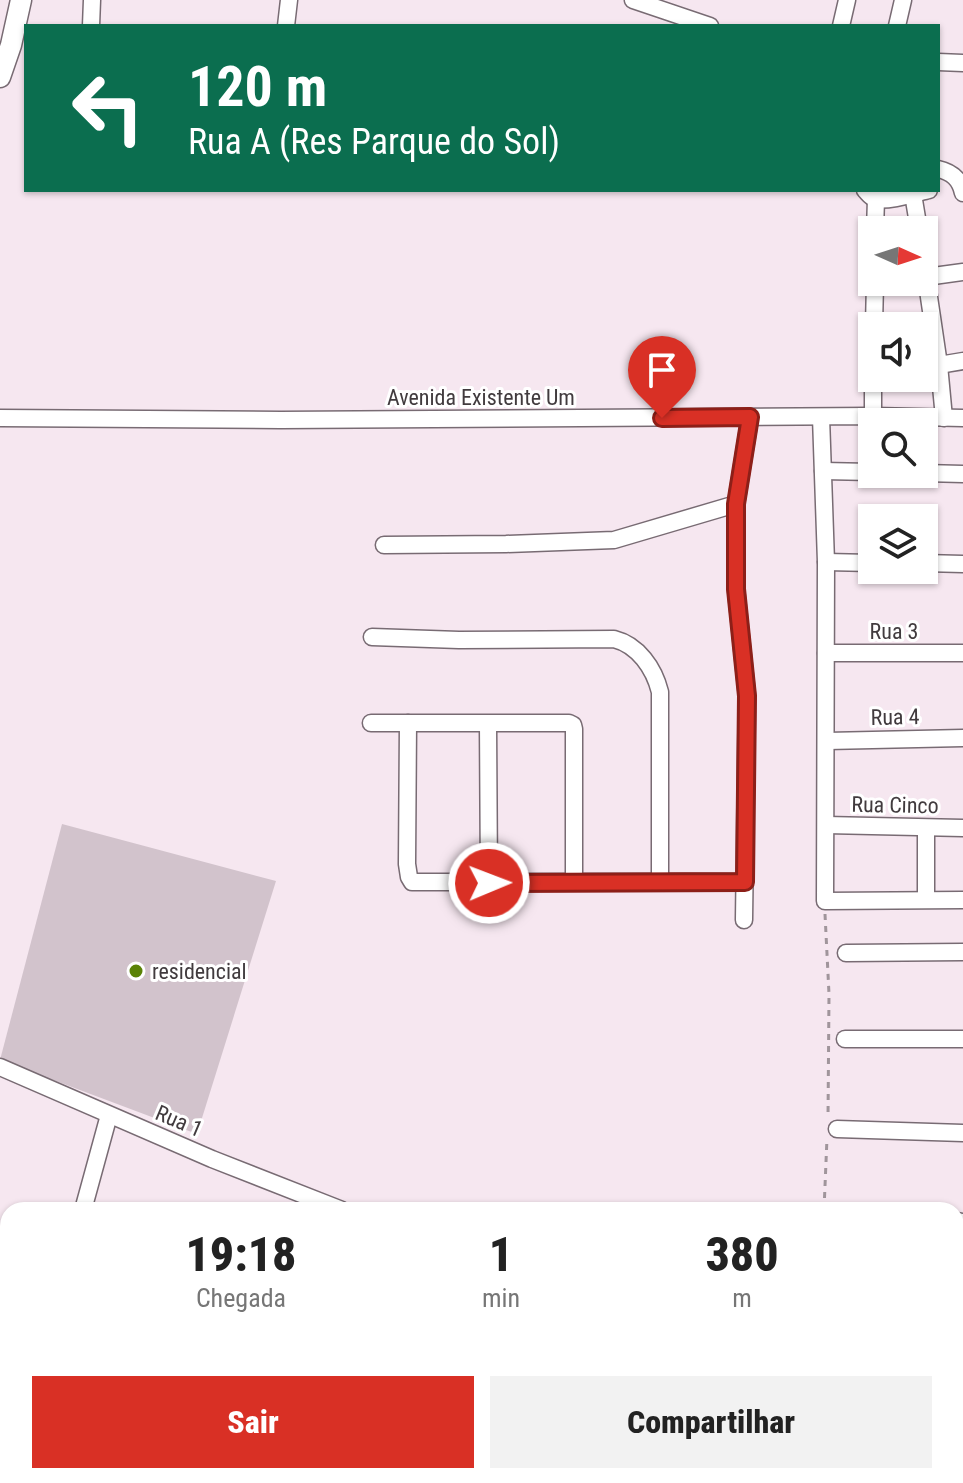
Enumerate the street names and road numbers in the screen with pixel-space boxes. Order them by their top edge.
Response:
street label: Avenida Existente Um [387,385,575,410]
street label: Rua 3 [870,619,918,644]
street label: Rua 4 [870,704,920,730]
street label: Rua Cinco [851,792,939,818]
street label: Rua 1 [152,1100,206,1142]

